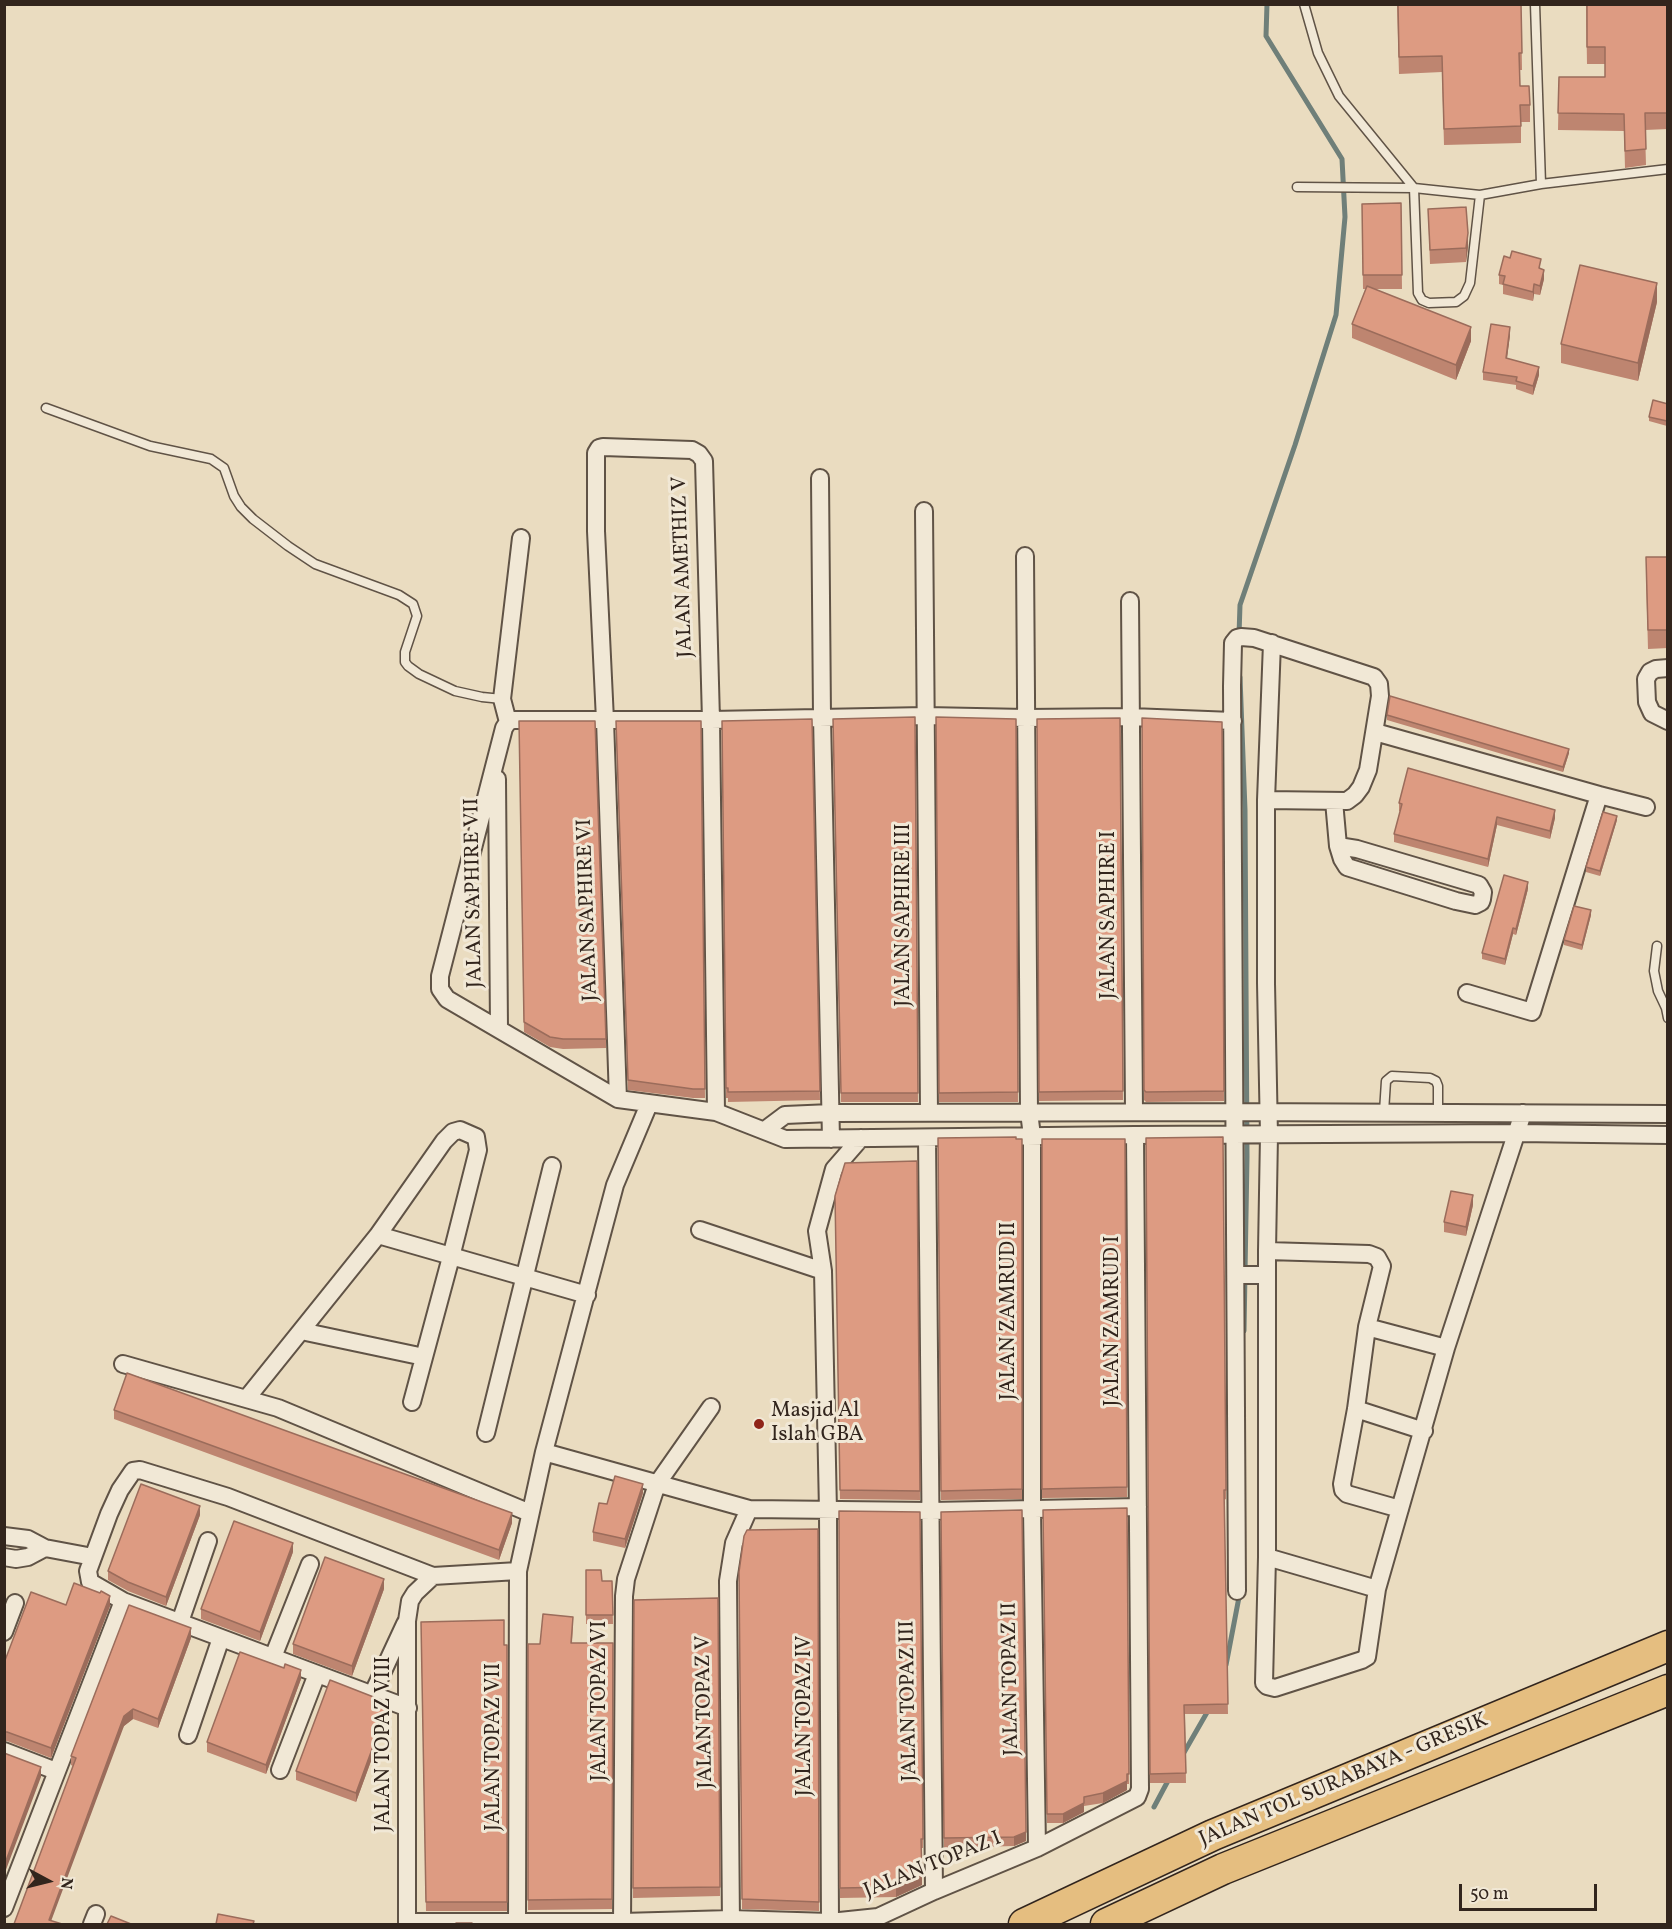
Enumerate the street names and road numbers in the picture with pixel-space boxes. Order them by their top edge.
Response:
street label: JALAN AMETHIZ V [668,476,700,658]
street label: JALAN SAPHIRE VII [461,798,489,988]
street label: JALAN SAPHIRE VI [573,818,605,1002]
street label: JALAN SAPHIRE III [892,823,918,1007]
street label: JALAN SAPHIRE I [1097,831,1123,999]
street label: JALAN ZAMRUD II [997,1222,1023,1400]
street label: JALAN ZAMRUD I [1101,1235,1127,1407]
street label: JALAN TOPAZ II [998,1602,1026,1756]
street label: JALAN TOPAZ III [896,1620,924,1782]
street label: JALAN TOPAZ VI [588,1621,614,1781]
street label: JALAN TOPAZ V [692,1635,720,1789]
street label: JALAN TOPAZ IV [793,1636,819,1796]
street label: JALAN TOPAZ VIII [372,1656,398,1832]
street label: JALAN TOPAZ VII [482,1663,508,1831]
street label: JALAN TOL SURABAYA - GRESIK [1196,1709,1492,1853]
street label: JALAN TOPAZ I [860,1827,1006,1905]

